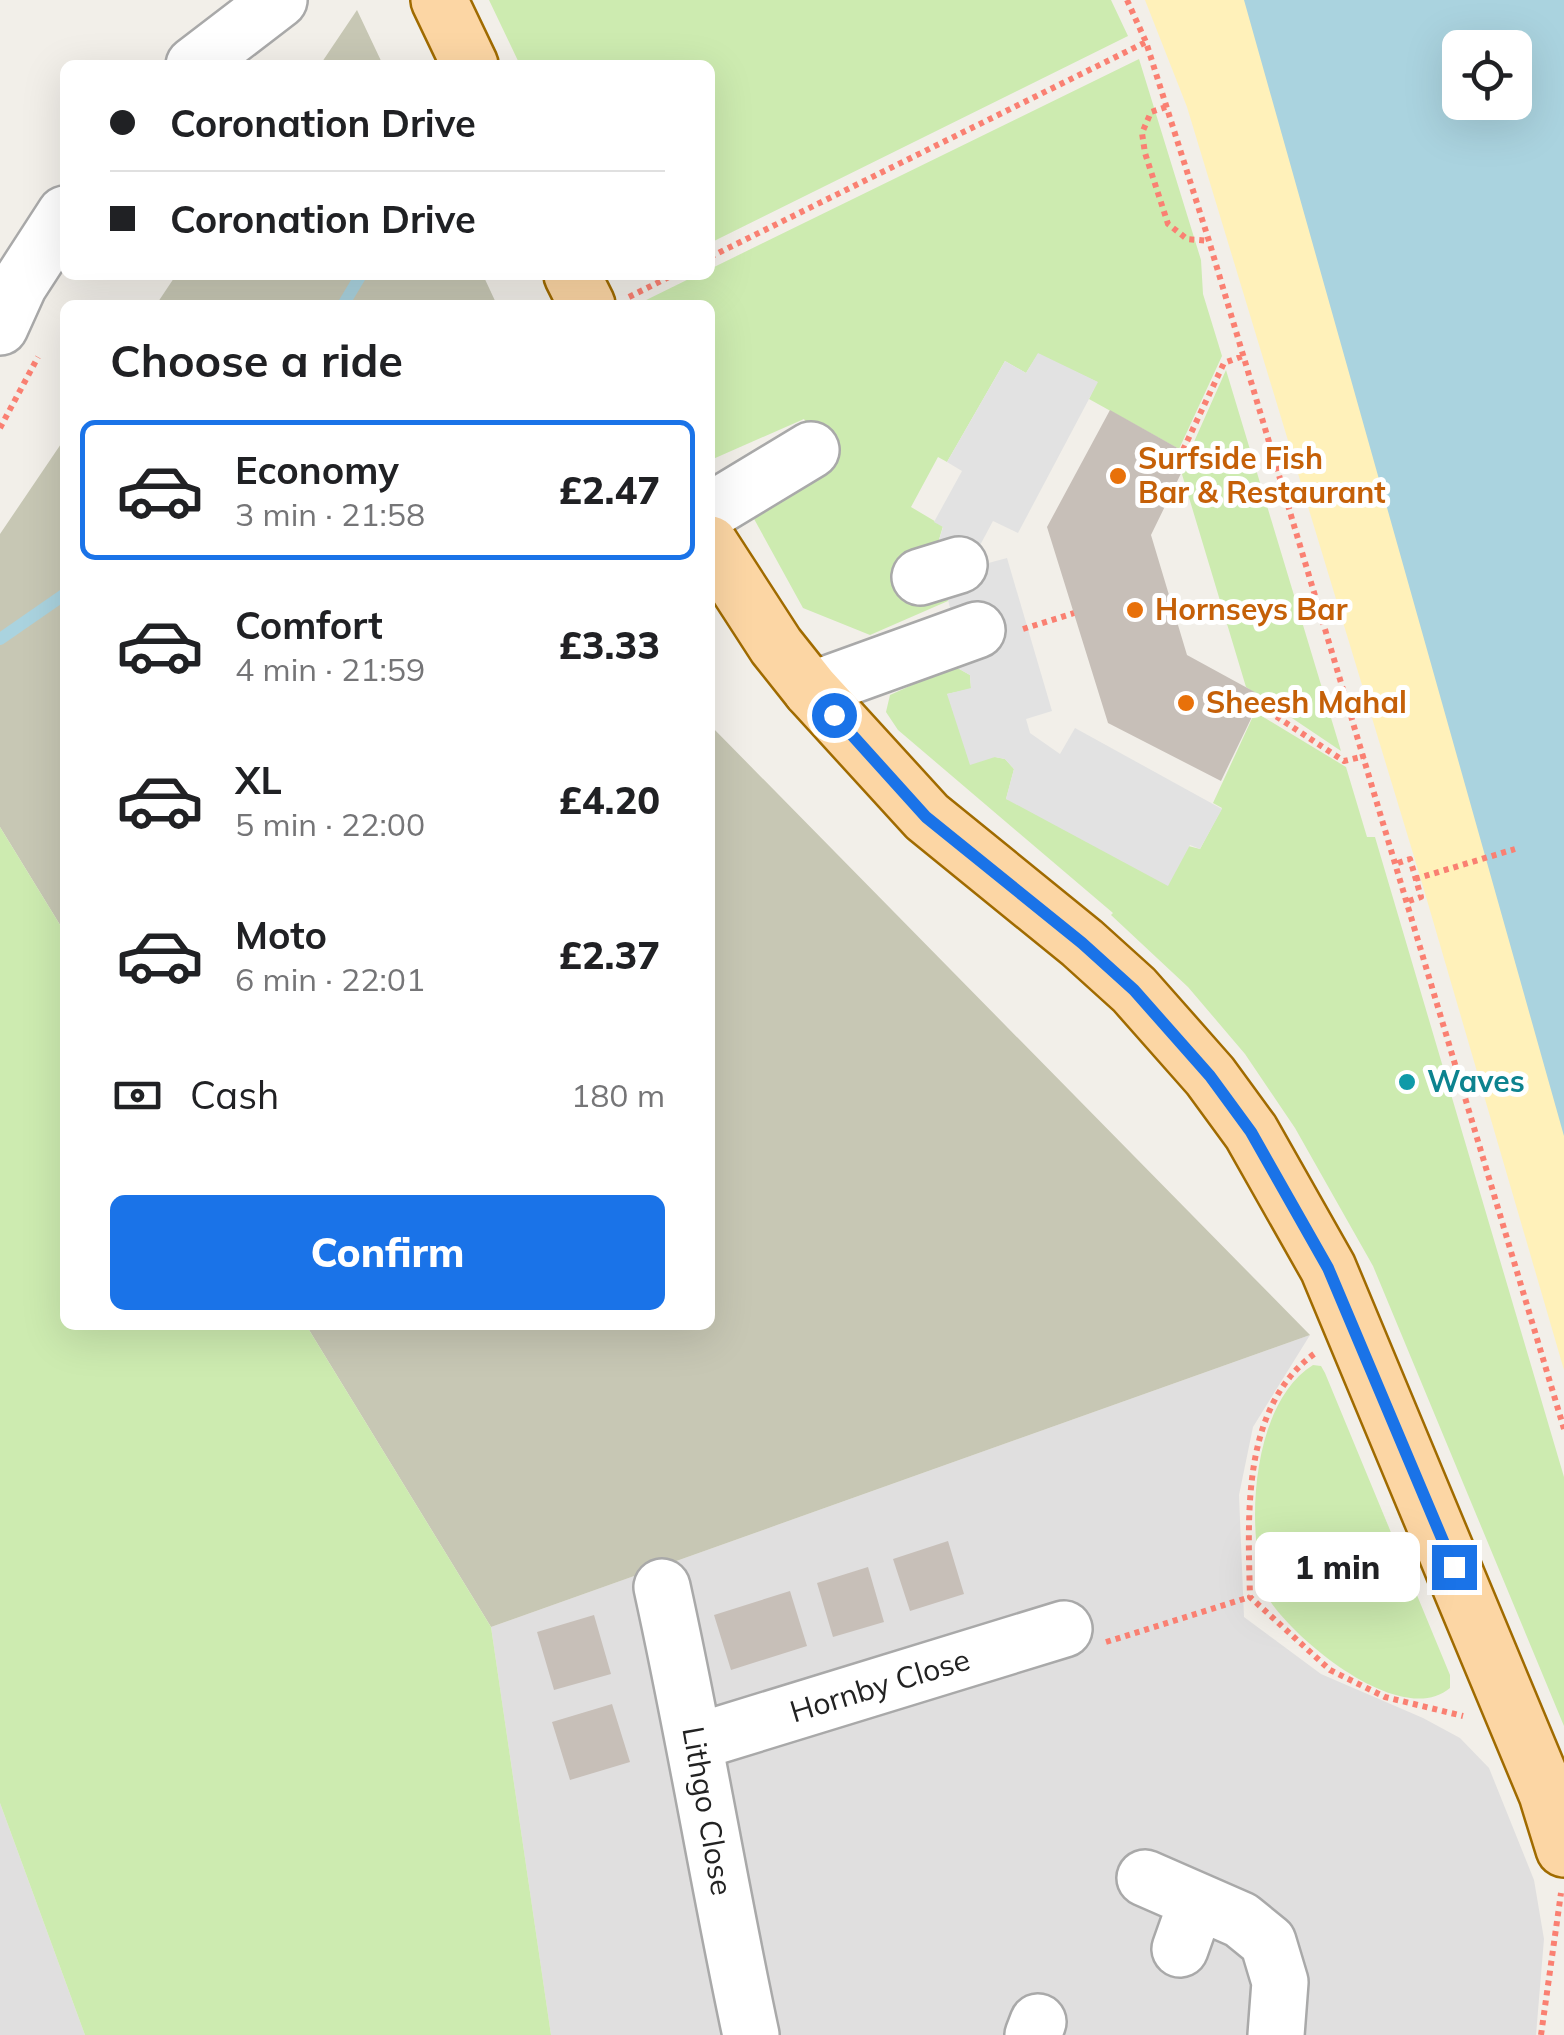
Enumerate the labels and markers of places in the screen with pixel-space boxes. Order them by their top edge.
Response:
place label: Surfside Fish Bar & Restaurant [1138,439,1386,511]
marker: Surfside Fish Bar & Restaurant [1107,465,1129,487]
place label: Hornseys Bar [1155,590,1348,628]
marker: Hornseys Bar [1124,599,1146,621]
place label: Sheesh Mahal [1206,683,1407,721]
marker: Sheesh Mahal [1175,692,1197,714]
place label: Waves [1427,1062,1525,1100]
marker: Waves [1396,1071,1418,1093]

